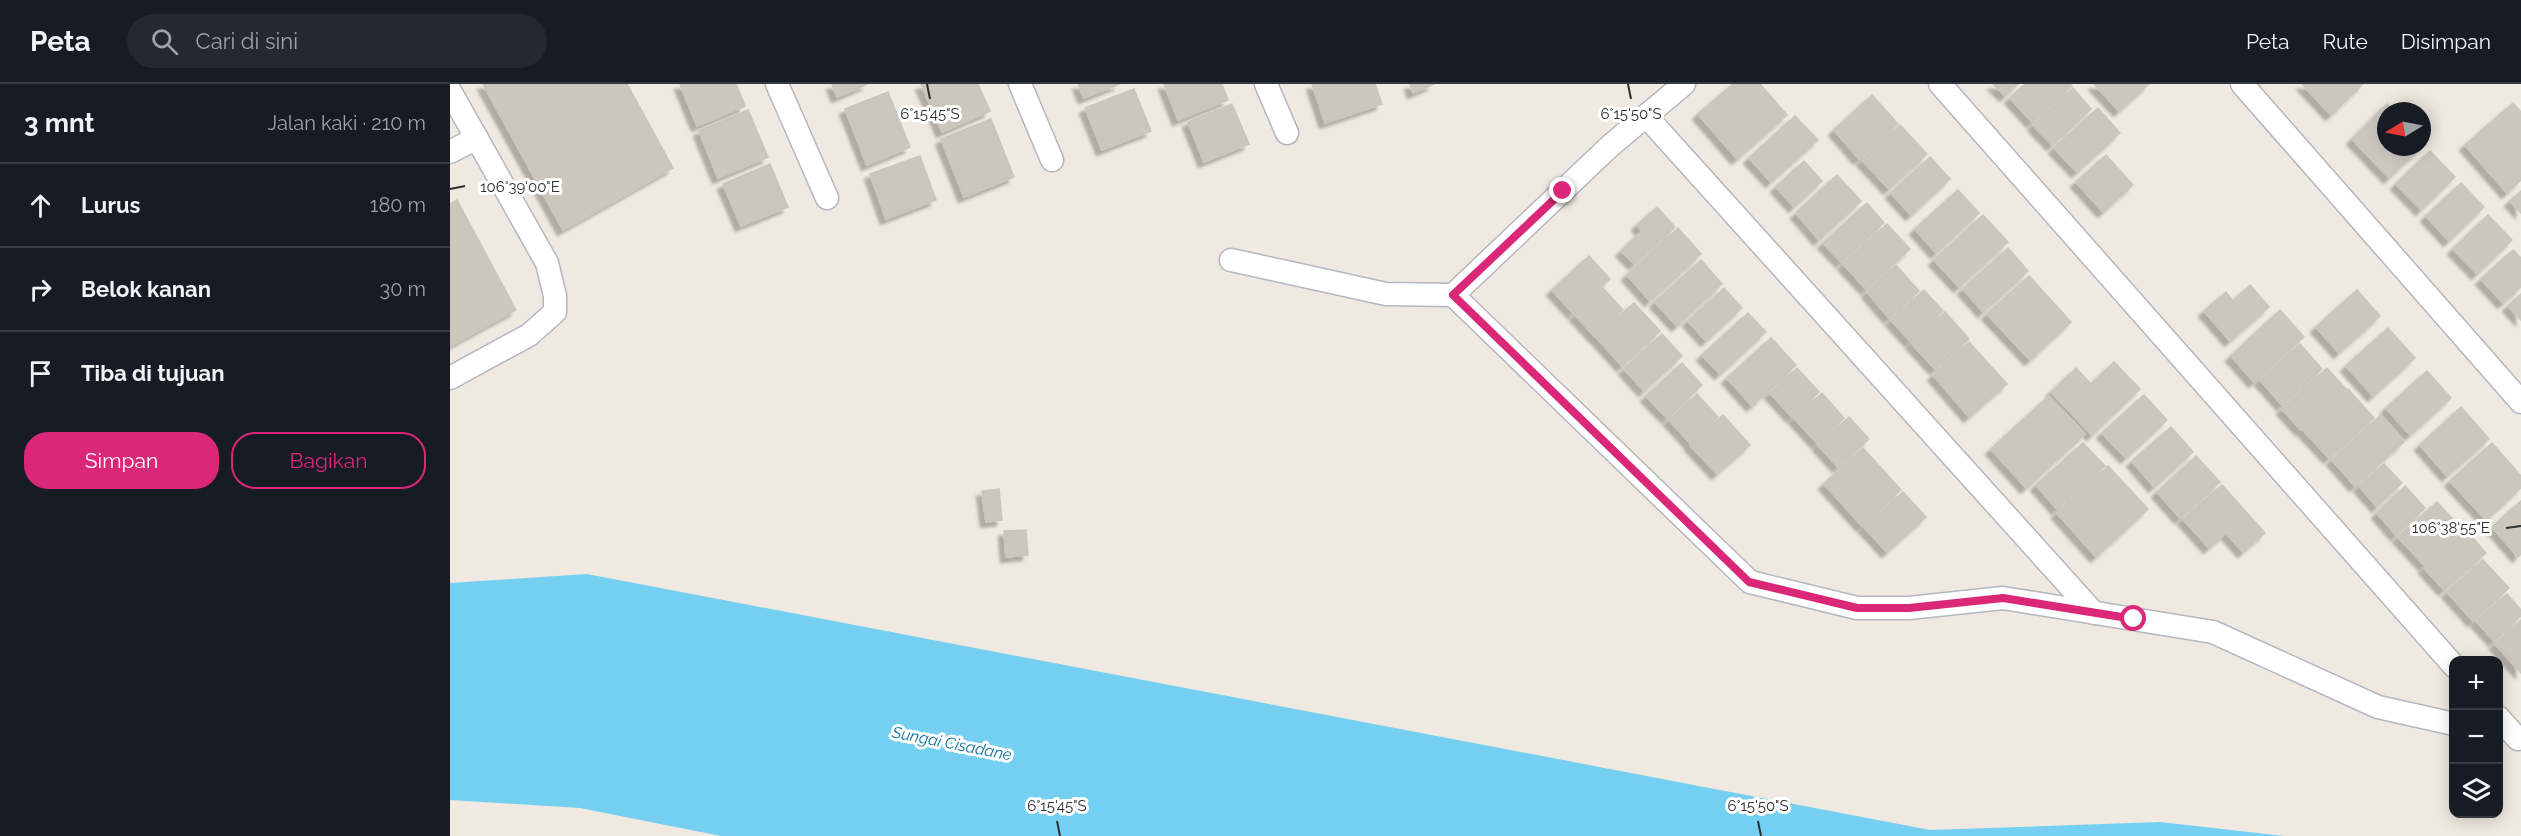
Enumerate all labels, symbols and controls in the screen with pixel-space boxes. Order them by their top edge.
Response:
search box [127,14,547,68]
text: Peta [30,25,91,58]
icon: search [148,25,181,58]
text: Cari di sini [196,28,298,54]
text: Peta [2246,29,2290,54]
text: Rute [2323,29,2368,54]
text: Disimpan [2401,29,2491,54]
north arrow [2377,102,2431,156]
text: 6°15'45"S [900,105,960,123]
text: 6°15'50"S [1600,105,1662,123]
text: 3 mnt [24,108,95,138]
text: Jalan kaki · 210 m [267,111,426,135]
route end [1549,177,1575,203]
text: 106°39'00"E [480,178,560,196]
icon: ahead [24,189,57,222]
text: Lurus [81,192,140,218]
text: 180 m [370,193,426,217]
icon: right [24,273,57,306]
text: Belok kanan [81,276,211,302]
text: 30 m [380,277,426,301]
icon: arrive [24,357,57,390]
text: Tiba di tujuan [81,360,224,386]
button: Simpan [24,432,219,489]
button: Bagikan [231,432,426,489]
text: 106°38'55"E [2412,519,2490,537]
route start [2120,605,2146,631]
map controls [2449,656,2503,818]
button: + [2449,656,2503,710]
button: − [2449,710,2503,764]
water label: Sungai Cisadane [890,722,1014,764]
button: layers [2449,764,2503,818]
text: 6°15'45"S [1027,797,1087,815]
text: 6°15'50"S [1727,797,1789,815]

